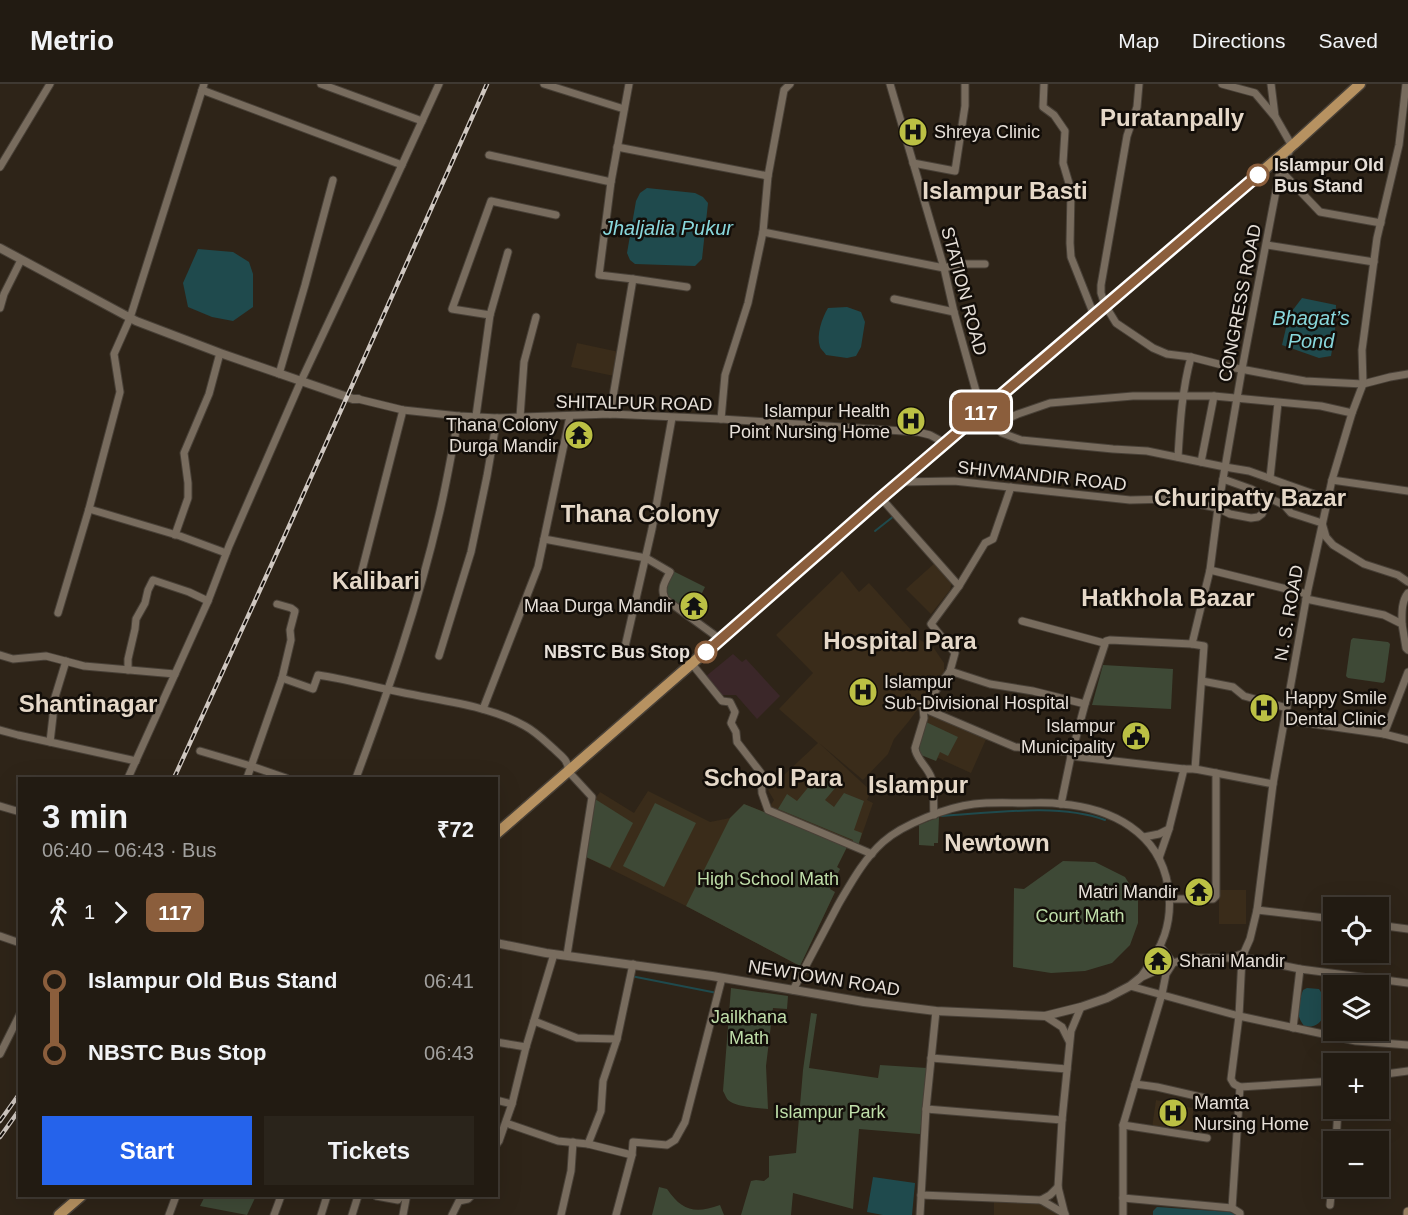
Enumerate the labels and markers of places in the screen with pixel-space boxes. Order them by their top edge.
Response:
hospital icon: Shreya Clinic [897,116,929,148]
place label: Shreya Clinic [934,122,1040,142]
place label: Islampur Old Bus Stand [1274,155,1384,196]
marker: Islampur Old Bus Stand [1247,164,1269,186]
place label: Islampur Health Point Nursing Home [729,401,890,442]
hospital icon: Islampur Health Point Nursing Home [895,405,927,437]
place label: Thana Colony Durga Mandir [446,415,558,456]
temple icon: Thana Colony Durga Mandir [563,419,595,451]
temple icon: Maa Durga Mandir [678,590,710,622]
place label: Maa Durga Mandir [524,596,673,616]
marker: NBSTC Bus Stop [695,641,717,663]
place label: NBSTC Bus Stop [544,642,690,662]
place label: Islampur Sub-Divisional Hospital [884,672,1069,713]
hospital icon: Islampur Sub-Divisional Hospital [847,676,879,708]
place label: Happy Smile Dental Clinic [1285,688,1387,729]
hospital icon: Happy Smile Dental Clinic [1248,692,1280,724]
place label: Islampur Municipality [1021,716,1115,757]
public building icon: Islampur Municipality [1120,720,1152,752]
temple icon: Matri Mandir [1183,876,1215,908]
place label: Matri Mandir [1078,882,1178,902]
temple icon: Shani Mandir [1142,945,1174,977]
place label: Shani Mandir [1179,951,1285,971]
place label: Mamta Nursing Home [1194,1093,1309,1134]
hospital icon: Mamta Nursing Home [1157,1097,1189,1129]

